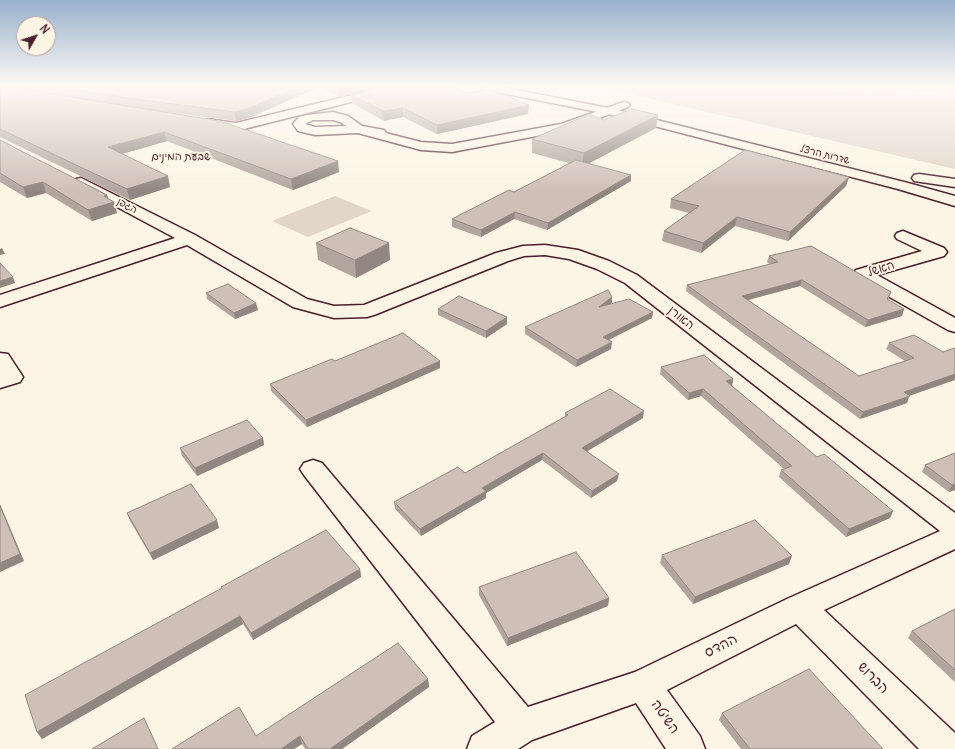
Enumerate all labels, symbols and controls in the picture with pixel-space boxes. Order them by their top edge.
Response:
north arrow [16,16,56,56]
text: N [37,22,52,36]
street label: שדרות הרצל [799,143,851,167]
district label: שבעת המינים [151,150,211,164]
street label: הגפן [115,196,139,216]
street label: האשל [866,258,896,280]
street label: האורן [665,303,697,333]
street label: ההדס [702,631,740,661]
street label: הברוש [854,659,892,697]
street label: השיטה [647,697,683,737]

